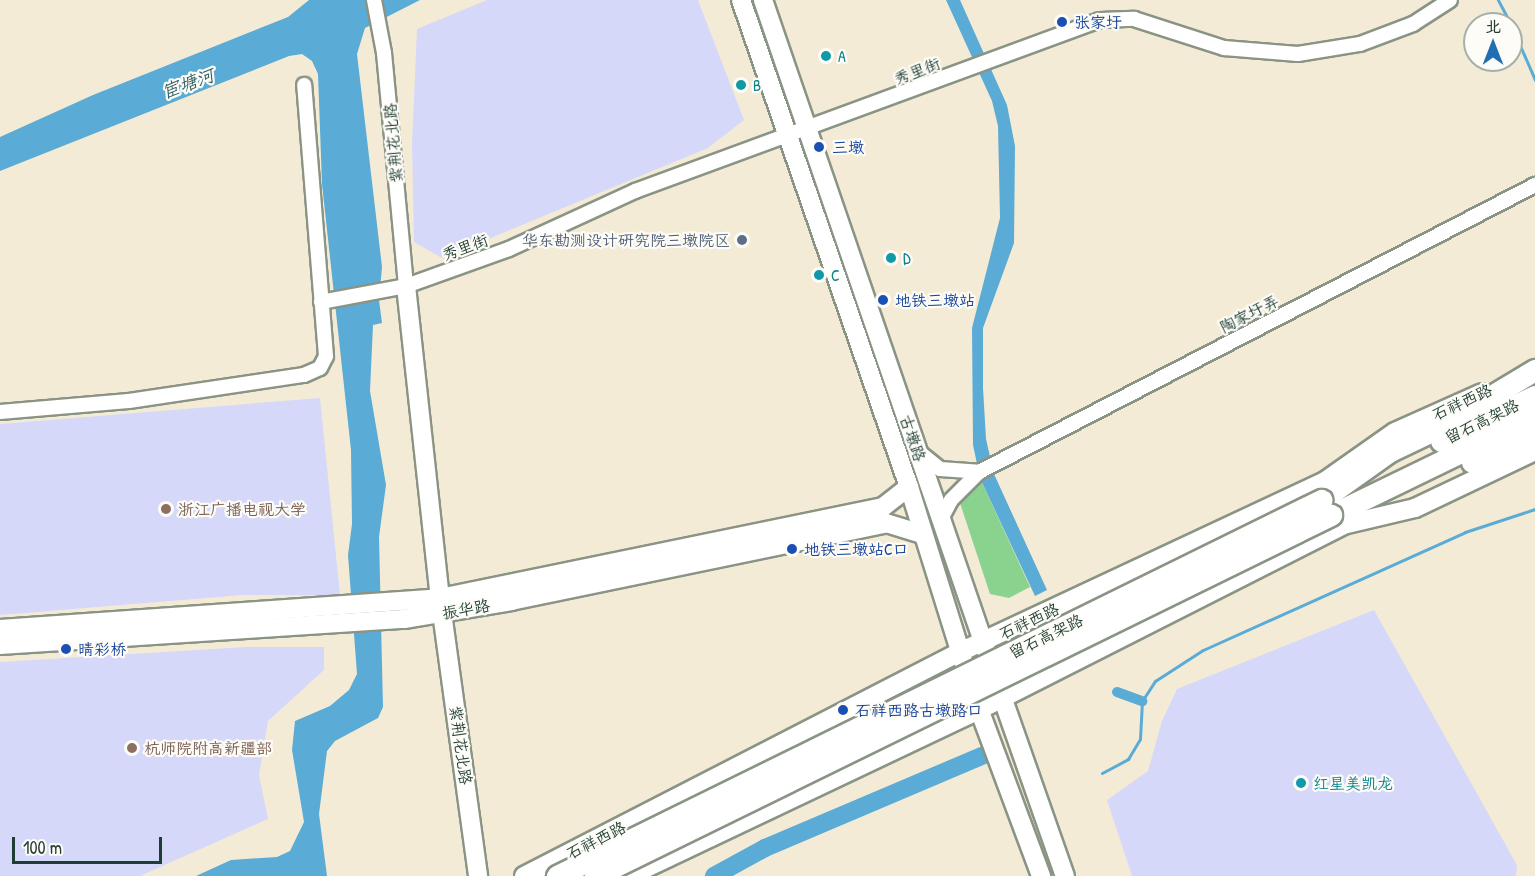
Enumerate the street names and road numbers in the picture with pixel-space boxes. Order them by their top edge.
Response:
street label: 秀里街 [891,53,943,89]
street label: 紫荆花北路 [380,102,406,184]
street label: 秀里街 [439,230,491,264]
street label: 陶家圩弄 [1216,291,1282,337]
street label: 石祥西路 [1429,380,1495,424]
street label: 留石高架路 [1442,395,1522,447]
street label: 古墩路 [896,412,930,464]
street label: 振华路 [441,595,491,623]
street label: 石祥西路 [996,599,1062,643]
street label: 留石高架路 [1006,610,1086,662]
street label: 紫荆花北路 [446,704,476,786]
street label: 石祥西路 [563,817,629,863]

